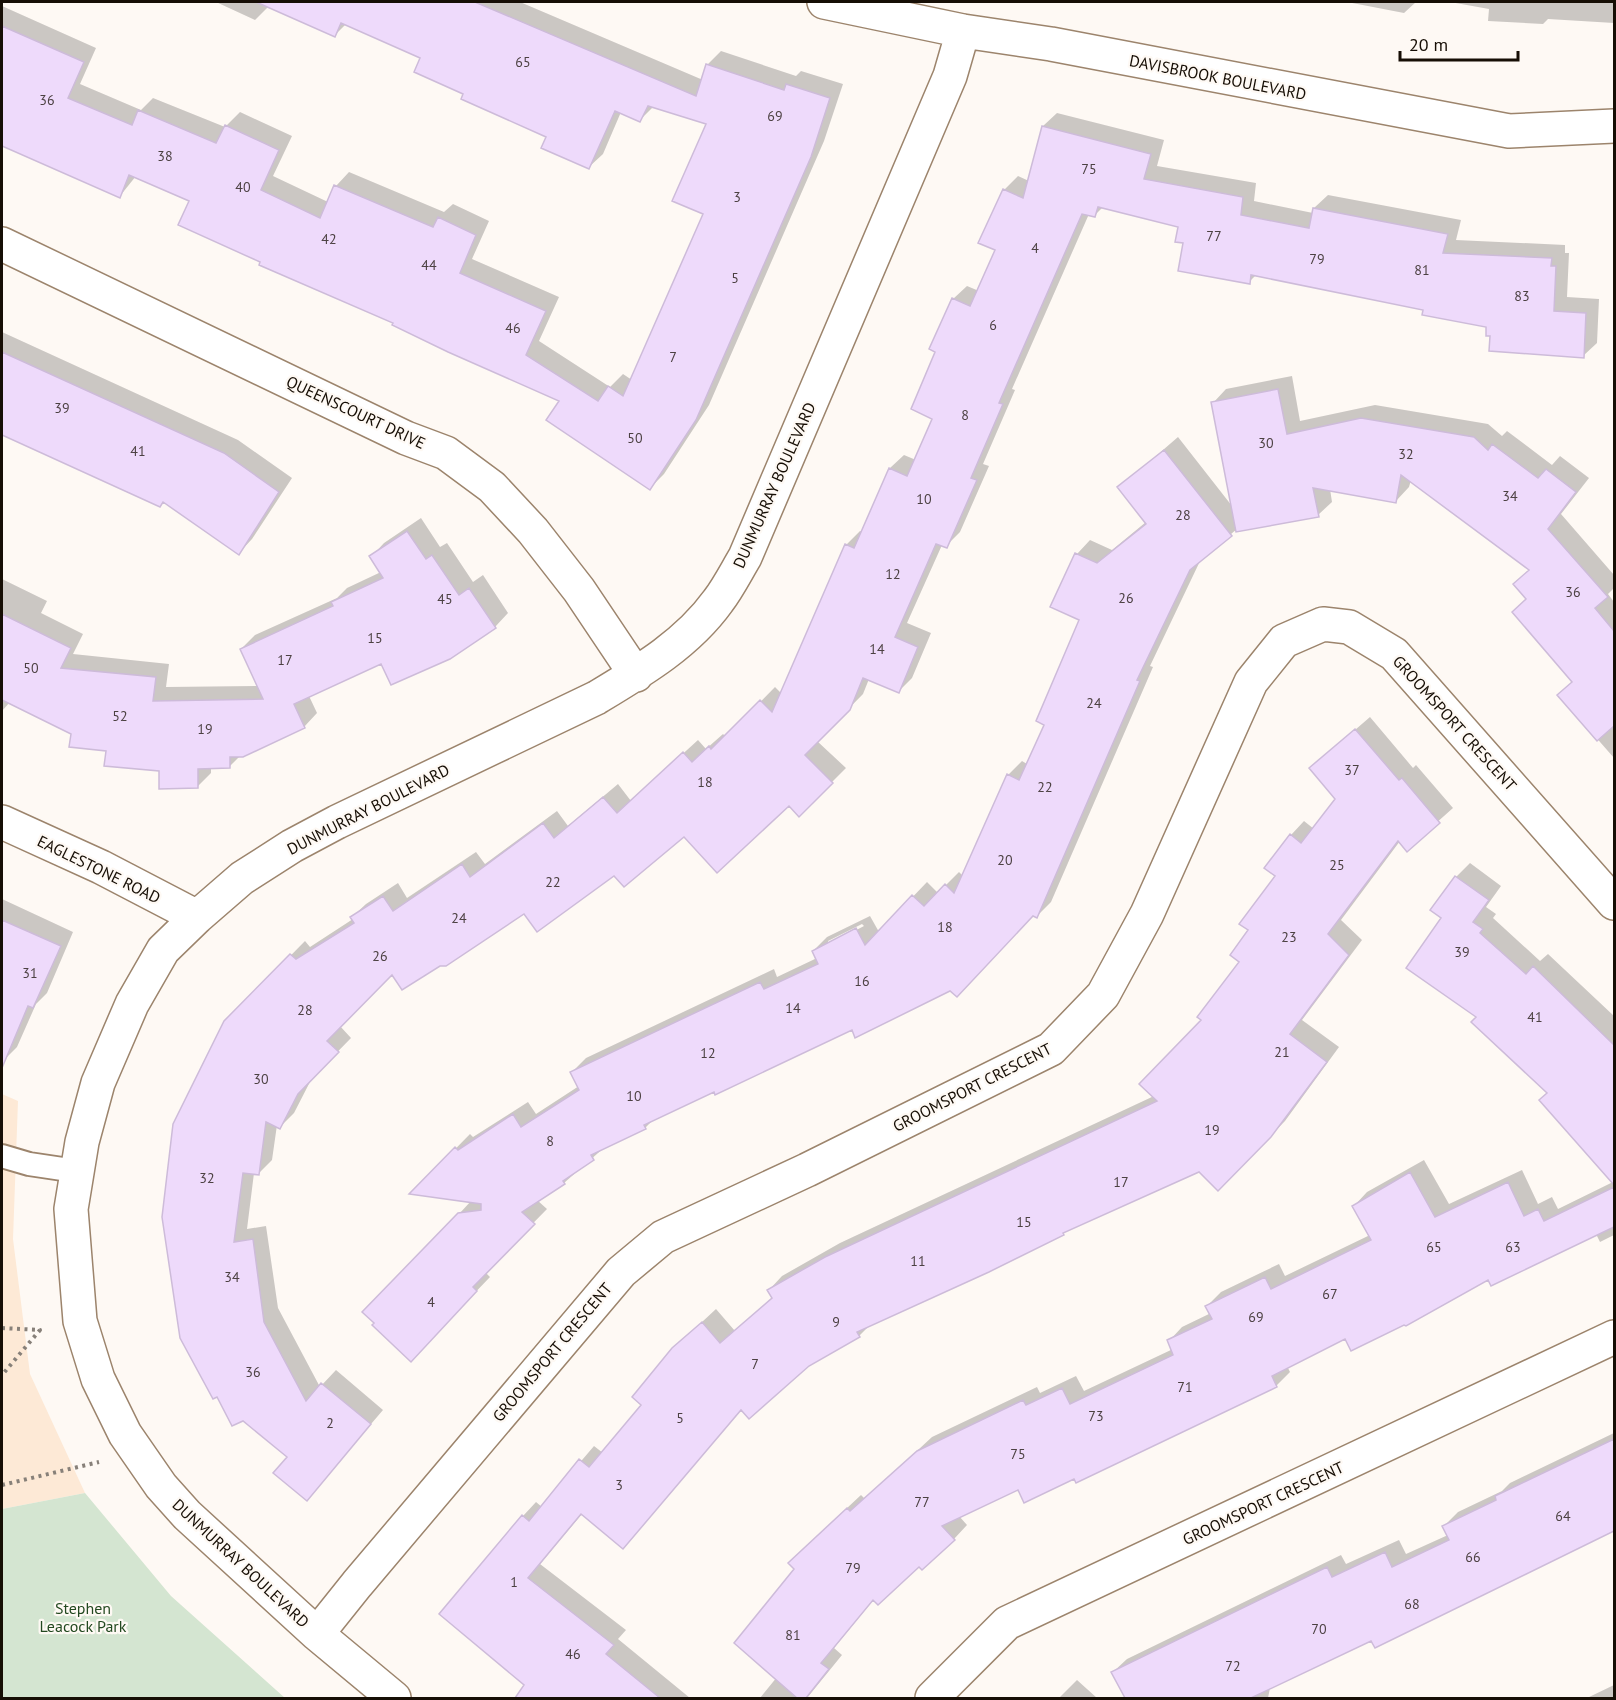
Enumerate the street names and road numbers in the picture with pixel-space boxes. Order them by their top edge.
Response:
street label: DAVISBROOK BOULEVARD [1128,50,1308,104]
street label: QUEENSCOURT DRIVE [283,371,429,453]
street label: DUNMURRAY BOULEVARD [728,399,820,571]
street label: GROOMSPORT CRESCENT [1389,651,1521,795]
street label: DUNMURRAY BOULEVARD [283,759,453,859]
street label: EAGLESTONE ROAD [34,831,164,907]
street label: GROOMSPORT CRESCENT [889,1038,1055,1136]
street label: GROOMSPORT CRESCENT [488,1278,616,1426]
street label: GROOMSPORT CRESCENT [1179,1457,1347,1549]
street label: DUNMURRAY BOULEVARD [168,1494,314,1632]

